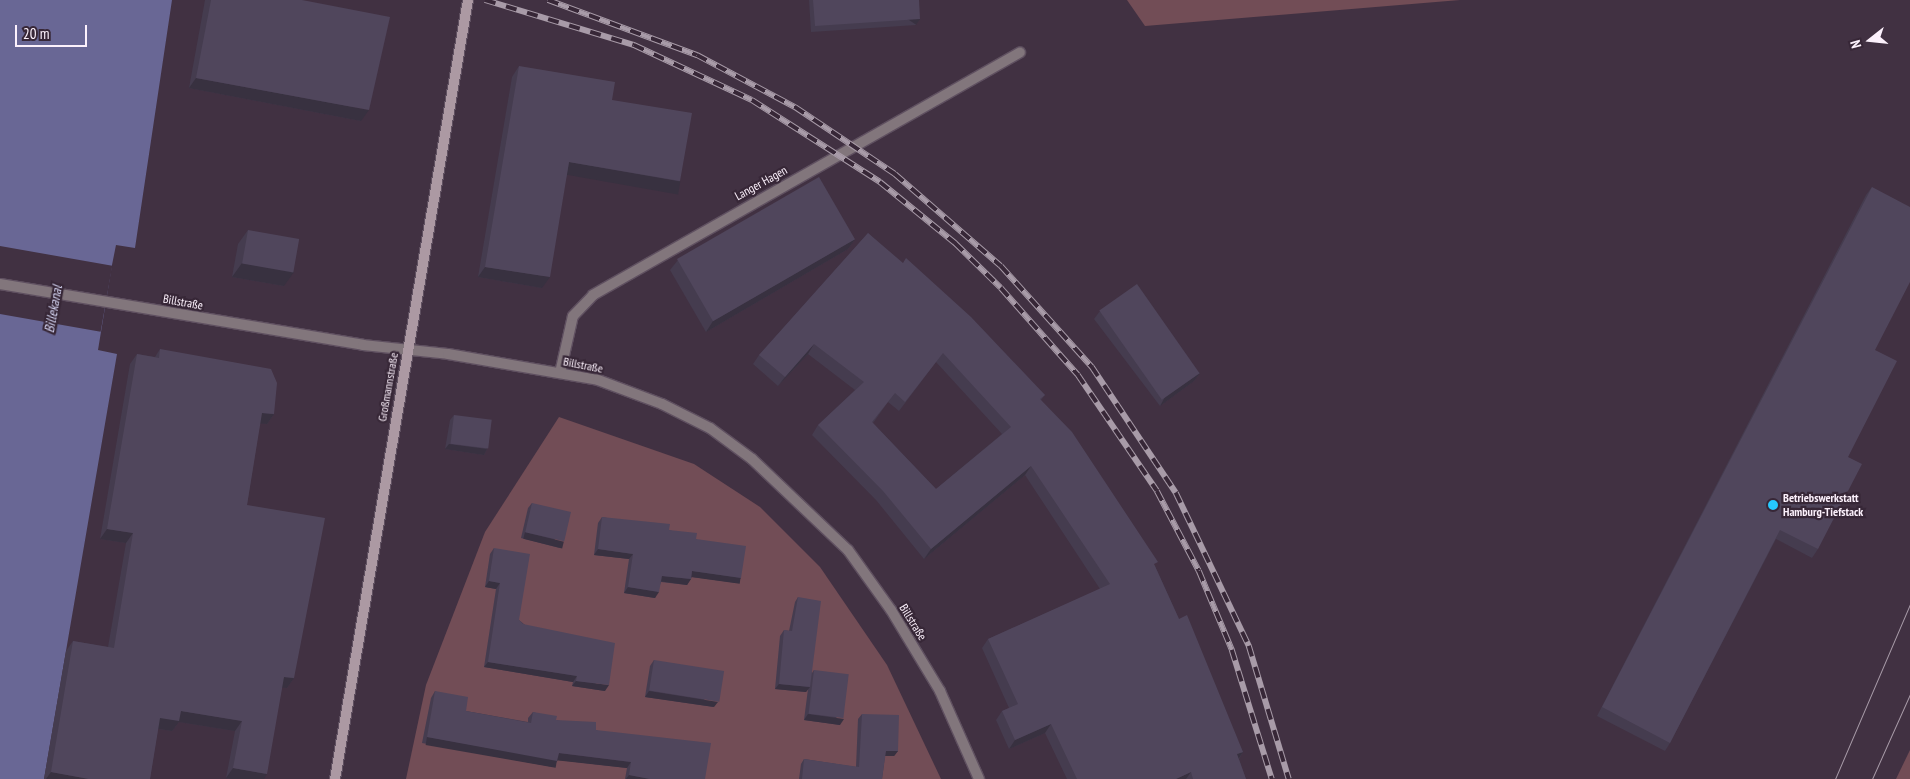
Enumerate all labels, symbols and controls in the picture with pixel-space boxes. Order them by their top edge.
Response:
scale bar [18,15,90,47]
north arrow [1845,15,1895,65]
text: 20 m [23,24,49,43]
text: N [1846,38,1865,50]
street label: Langer Hagen [732,163,790,203]
water label: Billekanal [41,284,65,334]
street label: Billstraße [162,291,204,313]
street label: Großmannstraße [375,351,401,423]
street label: Billstraße [562,354,604,376]
place label: Betriebswerkstatt Hamburg-Tiefstack [1783,491,1863,519]
marker: Betriebswerkstatt Hamburg-Tiefstack [1767,499,1779,511]
street label: Billstraße [896,601,930,643]

